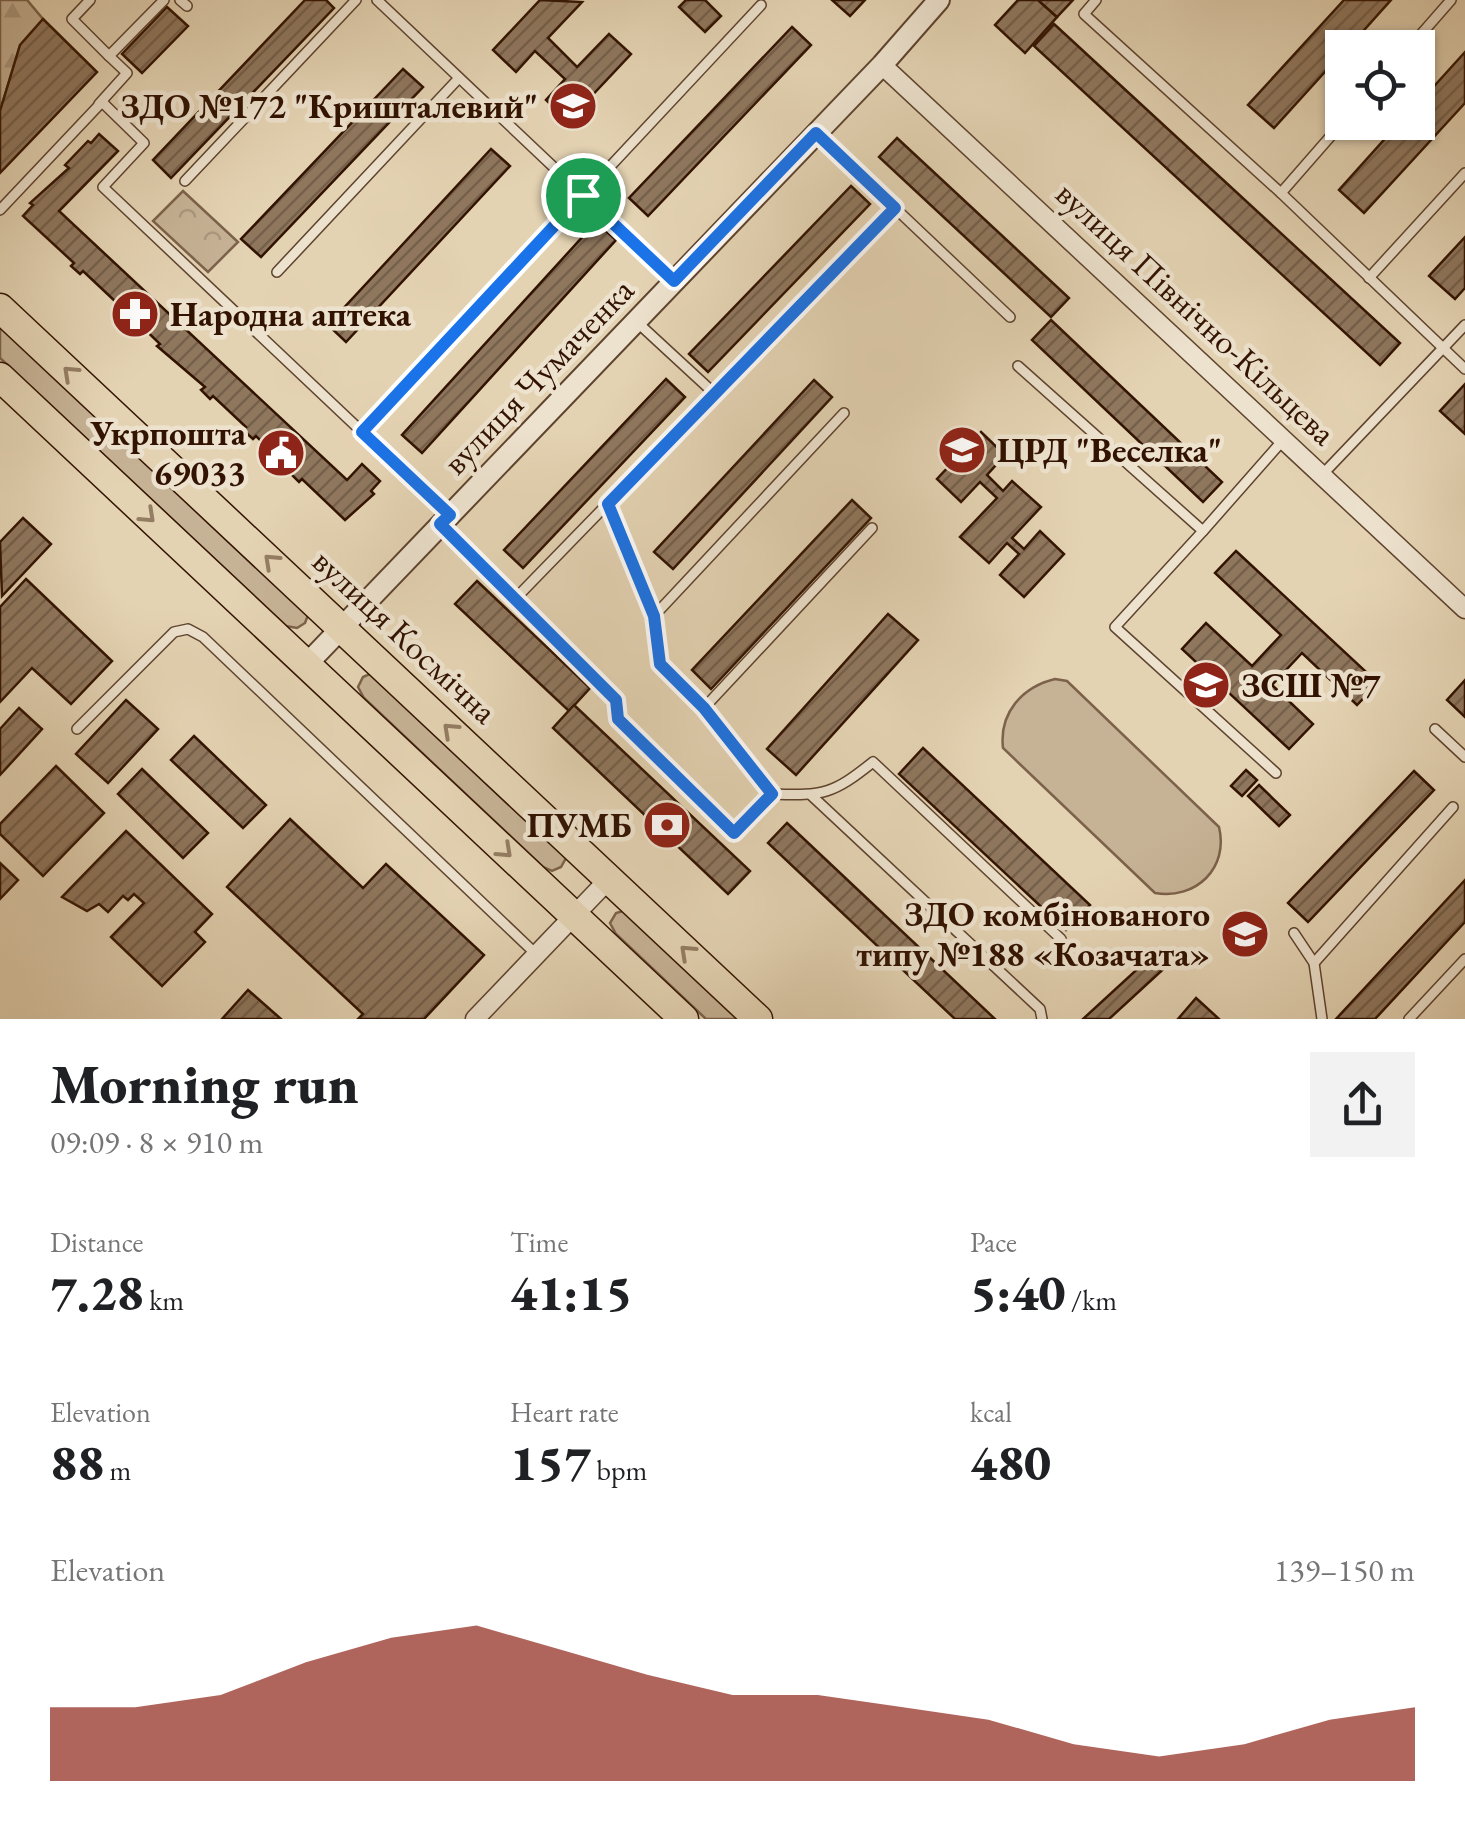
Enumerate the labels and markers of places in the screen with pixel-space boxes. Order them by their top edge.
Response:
school or university icon: ЗДО №172 "Кришталевий" [547,80,599,132]
place label: ЗДО №172 "Кришталевий" [120,83,538,128]
pin [541,153,626,238]
pharmacy icon: Народна аптека [109,288,161,340]
place label: Народна аптека [170,291,412,336]
place label: Укрпошта 69033 [89,410,247,495]
school or university icon: ЦРД "Веселка" [936,424,988,476]
public building icon: Укрпошта 69033 [255,427,307,479]
place label: ЦРД "Веселка" [997,427,1222,472]
school or university icon: ЗСШ №7 [1180,659,1232,711]
place label: ЗСШ №7 [1241,662,1381,707]
bank icon: ПУМБ [641,799,693,851]
place label: ПУМБ [527,802,632,847]
place label: ЗДО комбінованого типу №188 «Козачата» [856,891,1210,976]
school or university icon: ЗДО комбінованого типу №188 «Козачата» [1219,908,1271,960]

